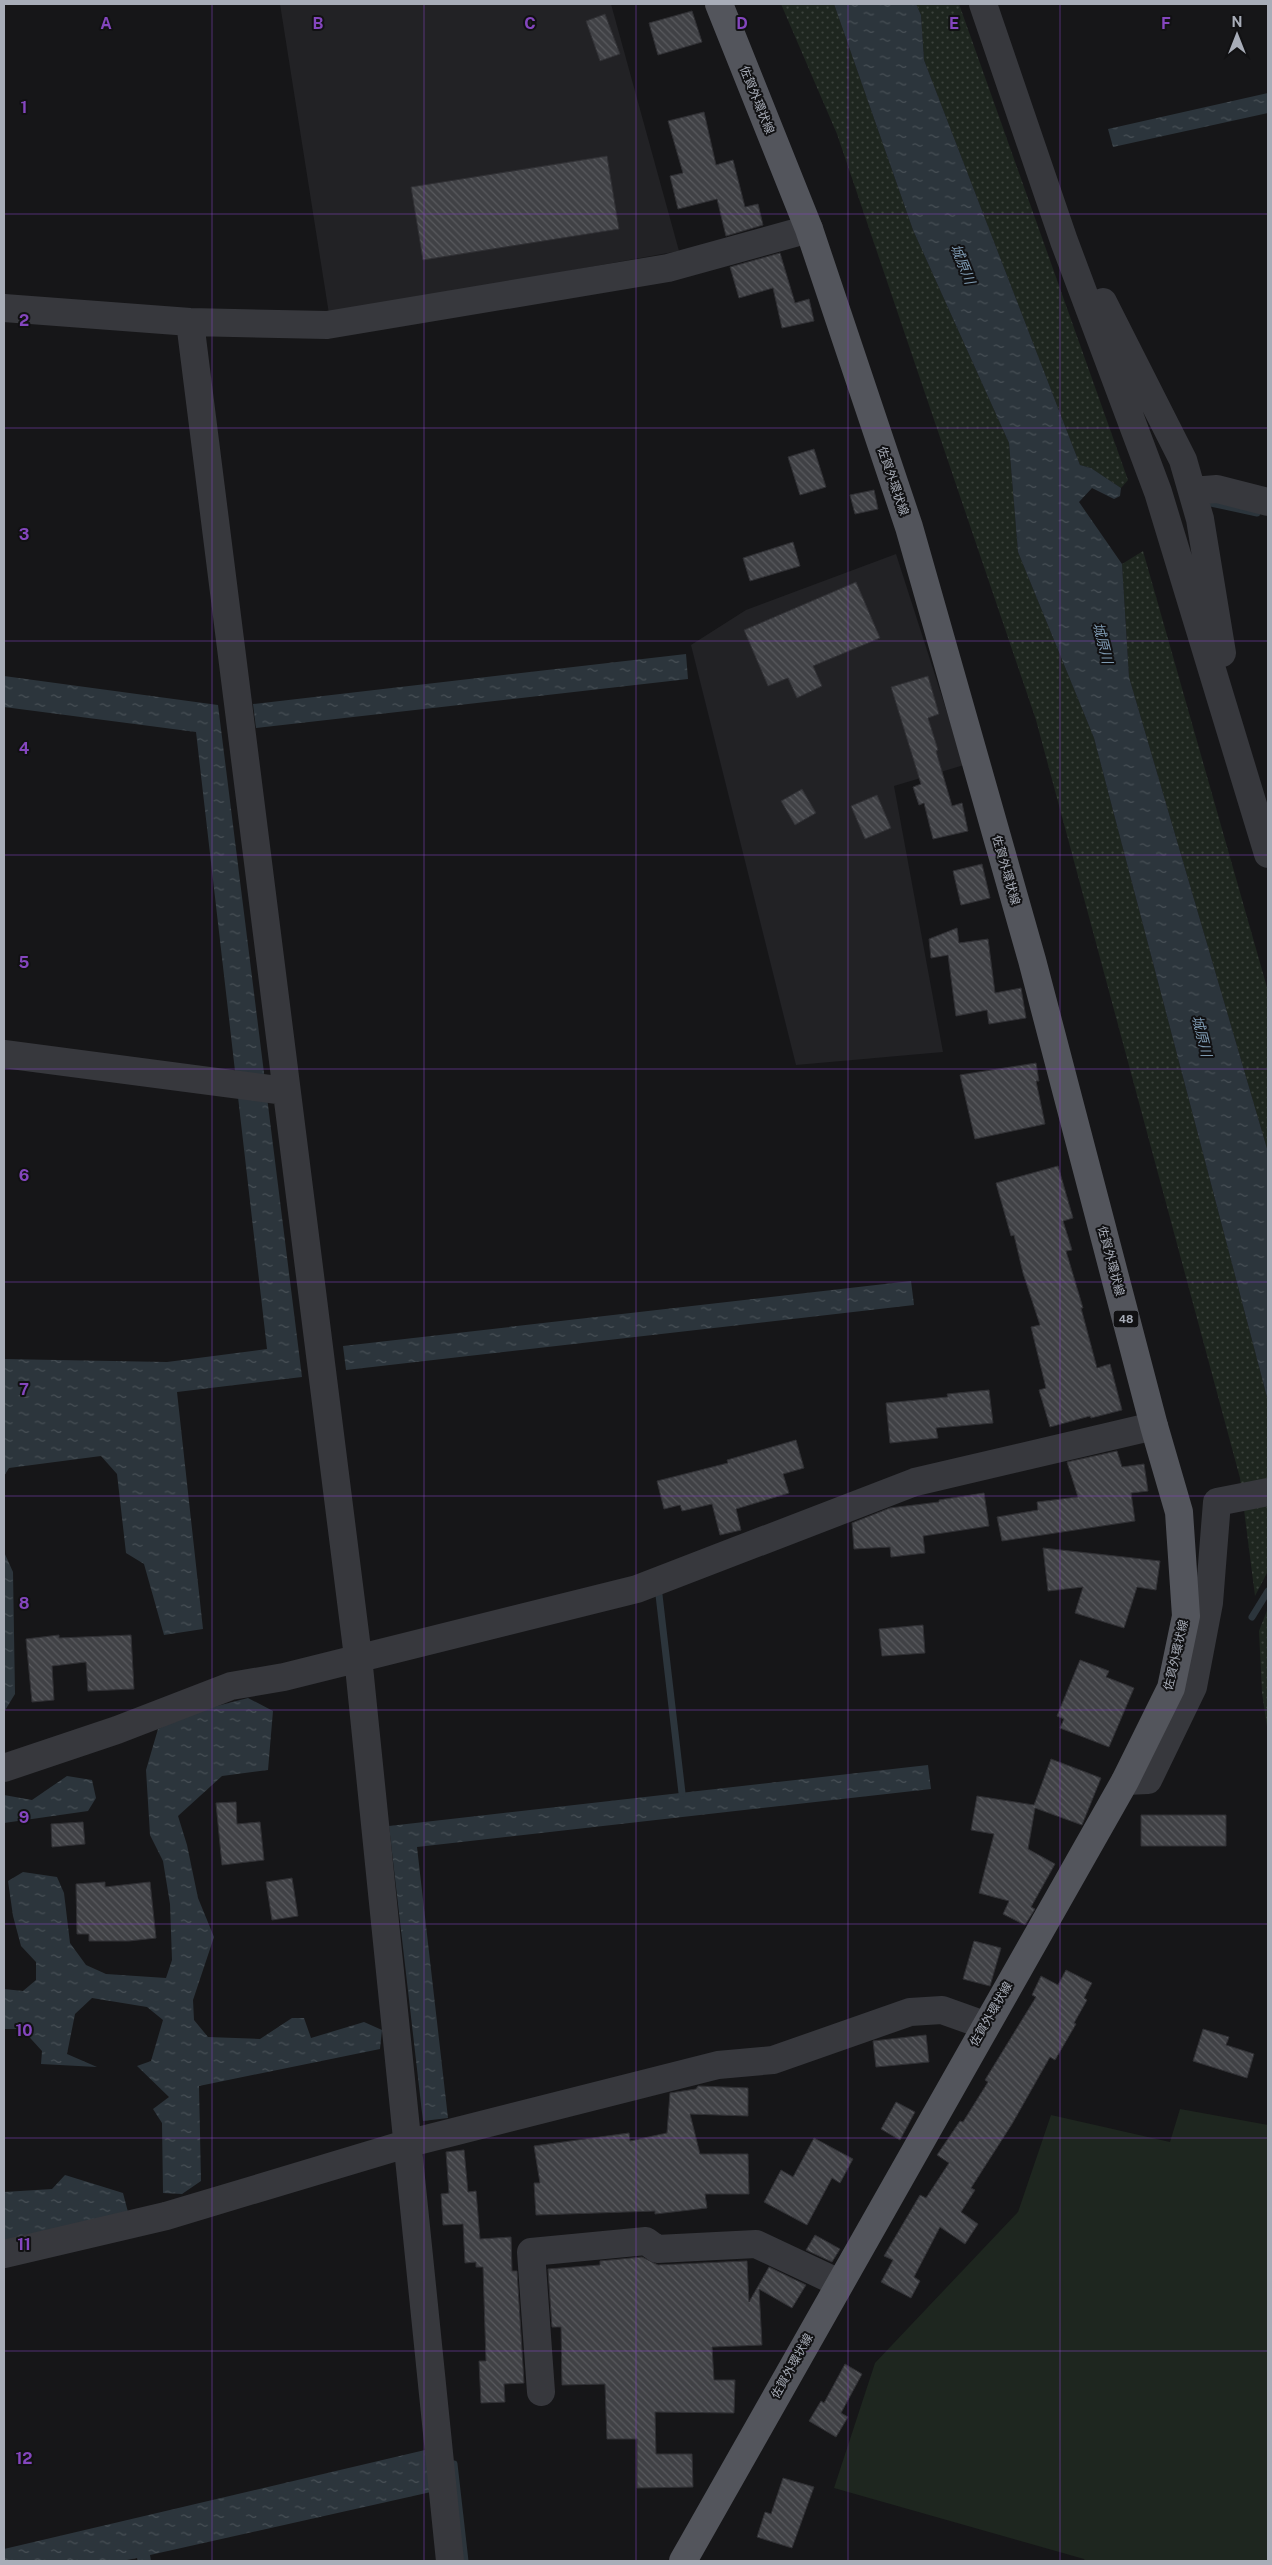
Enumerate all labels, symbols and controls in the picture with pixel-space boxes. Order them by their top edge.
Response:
north arrow [1212,10,1262,60]
text: A [100,14,112,33]
text: B [313,14,324,33]
text: C [524,14,536,33]
text: D [736,14,748,33]
text: E [949,14,959,33]
text: F [1161,14,1171,33]
text: N [1232,14,1242,30]
street label: 佐賀外環状線 [737,64,777,136]
text: 1 [21,98,27,117]
water label: 城原川 [948,242,979,288]
text: 2 [19,311,29,330]
street label: 佐賀外環状線 [875,445,911,517]
text: 3 [19,525,29,544]
water label: 城原川 [1090,621,1116,667]
text: 4 [19,739,30,758]
street label: 佐賀外環状線 [989,833,1023,907]
text: 5 [19,953,30,972]
water label: 城原川 [1189,1014,1215,1060]
text: 6 [19,1166,29,1185]
street label: 佐賀外環状線 [1095,1224,1127,1298]
road number: 48 [1114,1310,1138,1328]
text: 7 [19,1380,29,1399]
text: 8 [19,1594,30,1613]
street label: 佐賀外環状線 [1161,1618,1191,1692]
text: 9 [19,1808,29,1827]
street label: 佐賀外環状線 [967,1979,1015,2049]
text: 10 [15,2021,33,2040]
text: 11 [17,2235,31,2254]
street label: 佐賀外環状線 [768,2331,816,2401]
text: 12 [15,2449,33,2468]

